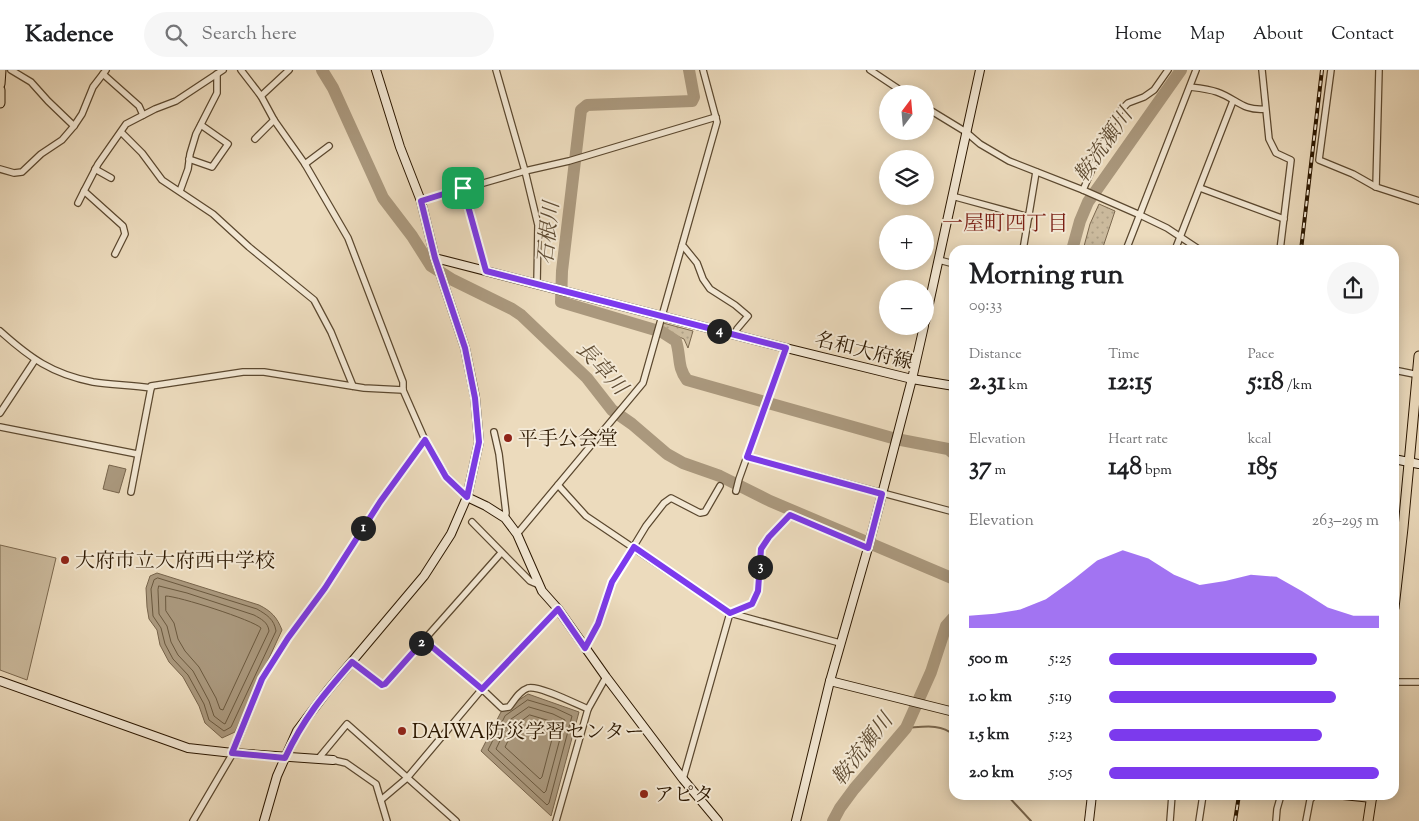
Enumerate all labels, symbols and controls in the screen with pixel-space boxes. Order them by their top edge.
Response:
search box [144,12,494,57]
text: Kadence [25,18,114,52]
icon: search [162,21,190,49]
text: Search here [202,21,297,48]
text: Home [1115,22,1162,48]
text: Map [1190,22,1225,48]
text: About [1253,22,1303,48]
text: Contact [1331,22,1394,48]
north arrow [879,85,934,140]
map controls [879,85,934,335]
water label: 鞍流瀬川 [1068,102,1142,189]
button: layers [879,150,934,205]
pin [442,167,484,209]
icon: arrive [449,174,477,202]
water label: 石根川 [532,198,568,266]
district label: 一屋町四丁目 [942,210,1068,240]
button: + [879,215,934,270]
text: Morning run [969,256,1124,296]
button: share [1327,262,1379,314]
button: − [879,280,934,335]
text: 09:33 [969,295,1002,318]
pin: 4 [706,318,732,344]
text: 4 [716,321,723,341]
street label: 名和大府線 [811,326,915,379]
water label: 長草川 [568,336,634,404]
text: Distance [969,345,1022,365]
text: Time [1108,345,1139,365]
text: Pace [1248,345,1274,365]
text: 2.31 [969,365,1006,401]
text: 12:15 [1108,365,1152,401]
text: 5:18 [1248,365,1284,401]
text: km [1006,376,1028,396]
text: /km [1284,376,1312,396]
place label: 平手公会堂 [518,426,618,455]
text: Elevation [969,430,1026,450]
text: Heart rate [1108,430,1168,450]
text: kcal [1248,430,1272,450]
marker: 平手公会堂 [502,432,514,444]
text: 37 [969,450,992,486]
text: 148 [1108,450,1142,486]
text: 185 [1248,450,1277,486]
text: m [992,461,1006,481]
text: bpm [1142,461,1172,481]
text: Elevation [969,510,1034,533]
text: 263–295 m [1312,510,1379,533]
pin: 1 [350,516,376,540]
text: 1 [361,518,366,538]
place label: 大府市立大府西中学校 [75,548,275,577]
marker: 大府市立大府西中学校 [59,554,71,566]
pin: 3 [748,554,772,580]
text: 3 [758,557,763,577]
pin: 2 [408,630,434,656]
text: 2 [418,633,425,653]
text: 500 m [969,648,1008,671]
text: 5:25 [1049,648,1072,671]
text: 1.0 km [969,686,1012,709]
text: 5:19 [1049,686,1072,709]
water label: 鞍流瀬川 [826,706,902,793]
place label: DAIWA防災学習センター [412,719,644,748]
text: 1.5 km [969,724,1009,747]
text: 5:23 [1049,724,1073,747]
marker: DAIWA防災学習センター [396,725,408,737]
text: 2.0 km [969,762,1014,785]
text: 5:05 [1049,762,1072,785]
place label: アピタ [654,782,714,811]
marker: アピタ [638,788,650,800]

